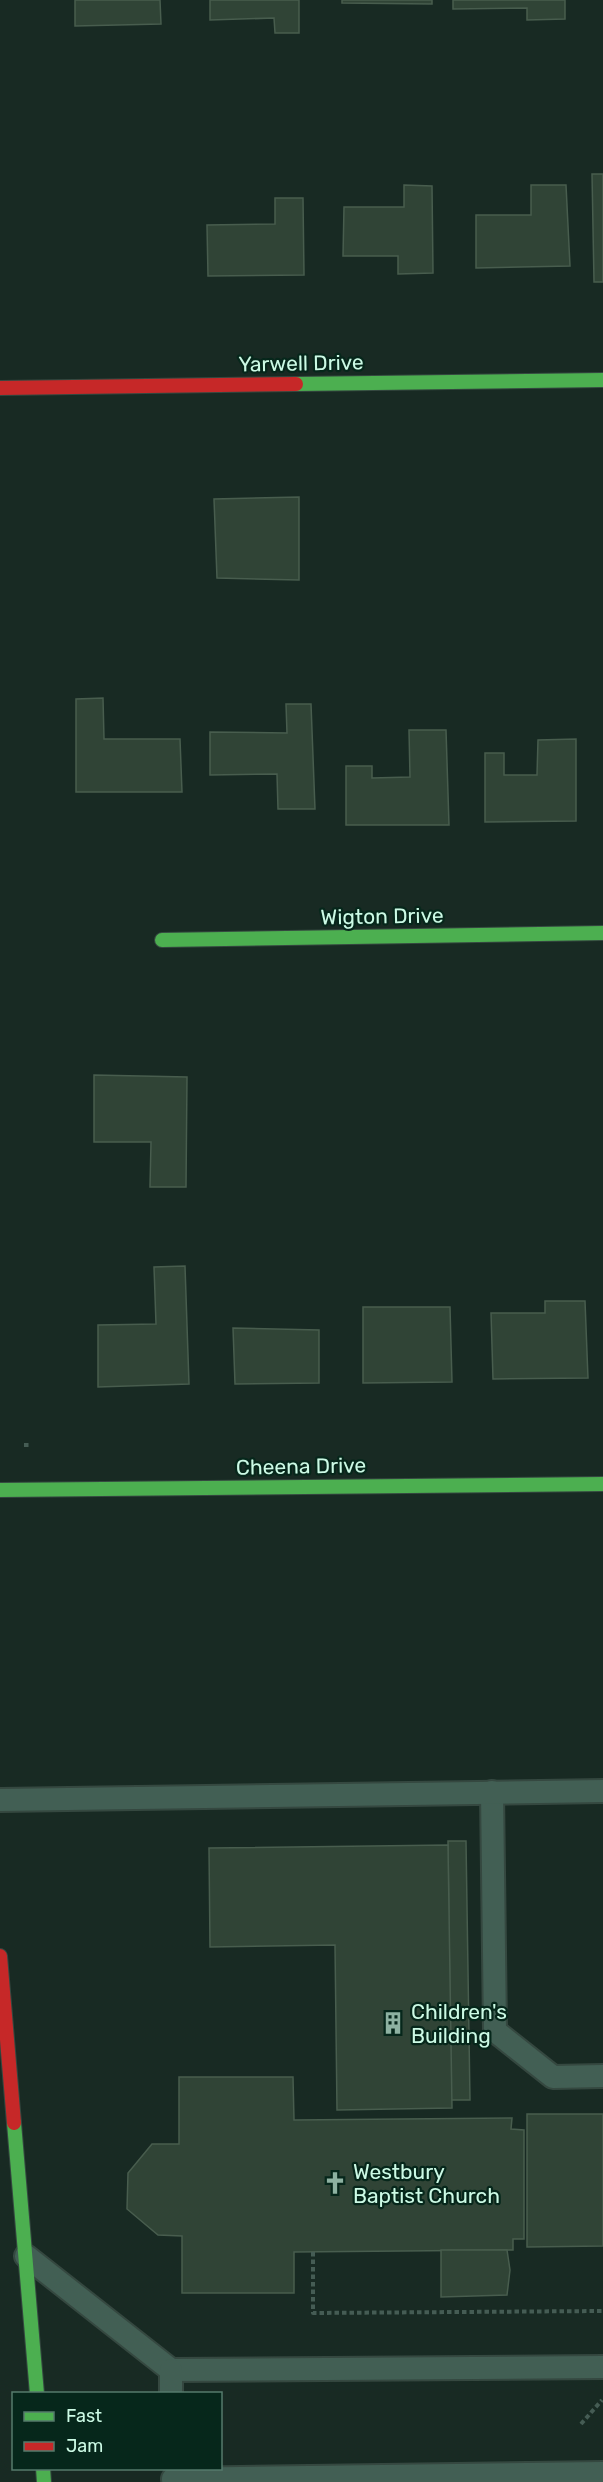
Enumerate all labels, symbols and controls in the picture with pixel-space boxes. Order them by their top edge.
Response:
street label: Yarwell Drive [238,349,364,377]
street label: Wigton Drive [320,902,444,930]
street label: Cheena Drive [236,1452,366,1480]
place label: Children's Building [411,1999,507,2048]
building icon: Children's Building [380,2010,406,2036]
place label: Westbury Baptist Church [353,2159,500,2208]
church icon: Westbury Baptist Church [322,2170,348,2196]
legend [12,2392,222,2470]
text: Fast [66,2405,102,2427]
text: Jam [66,2435,103,2457]

